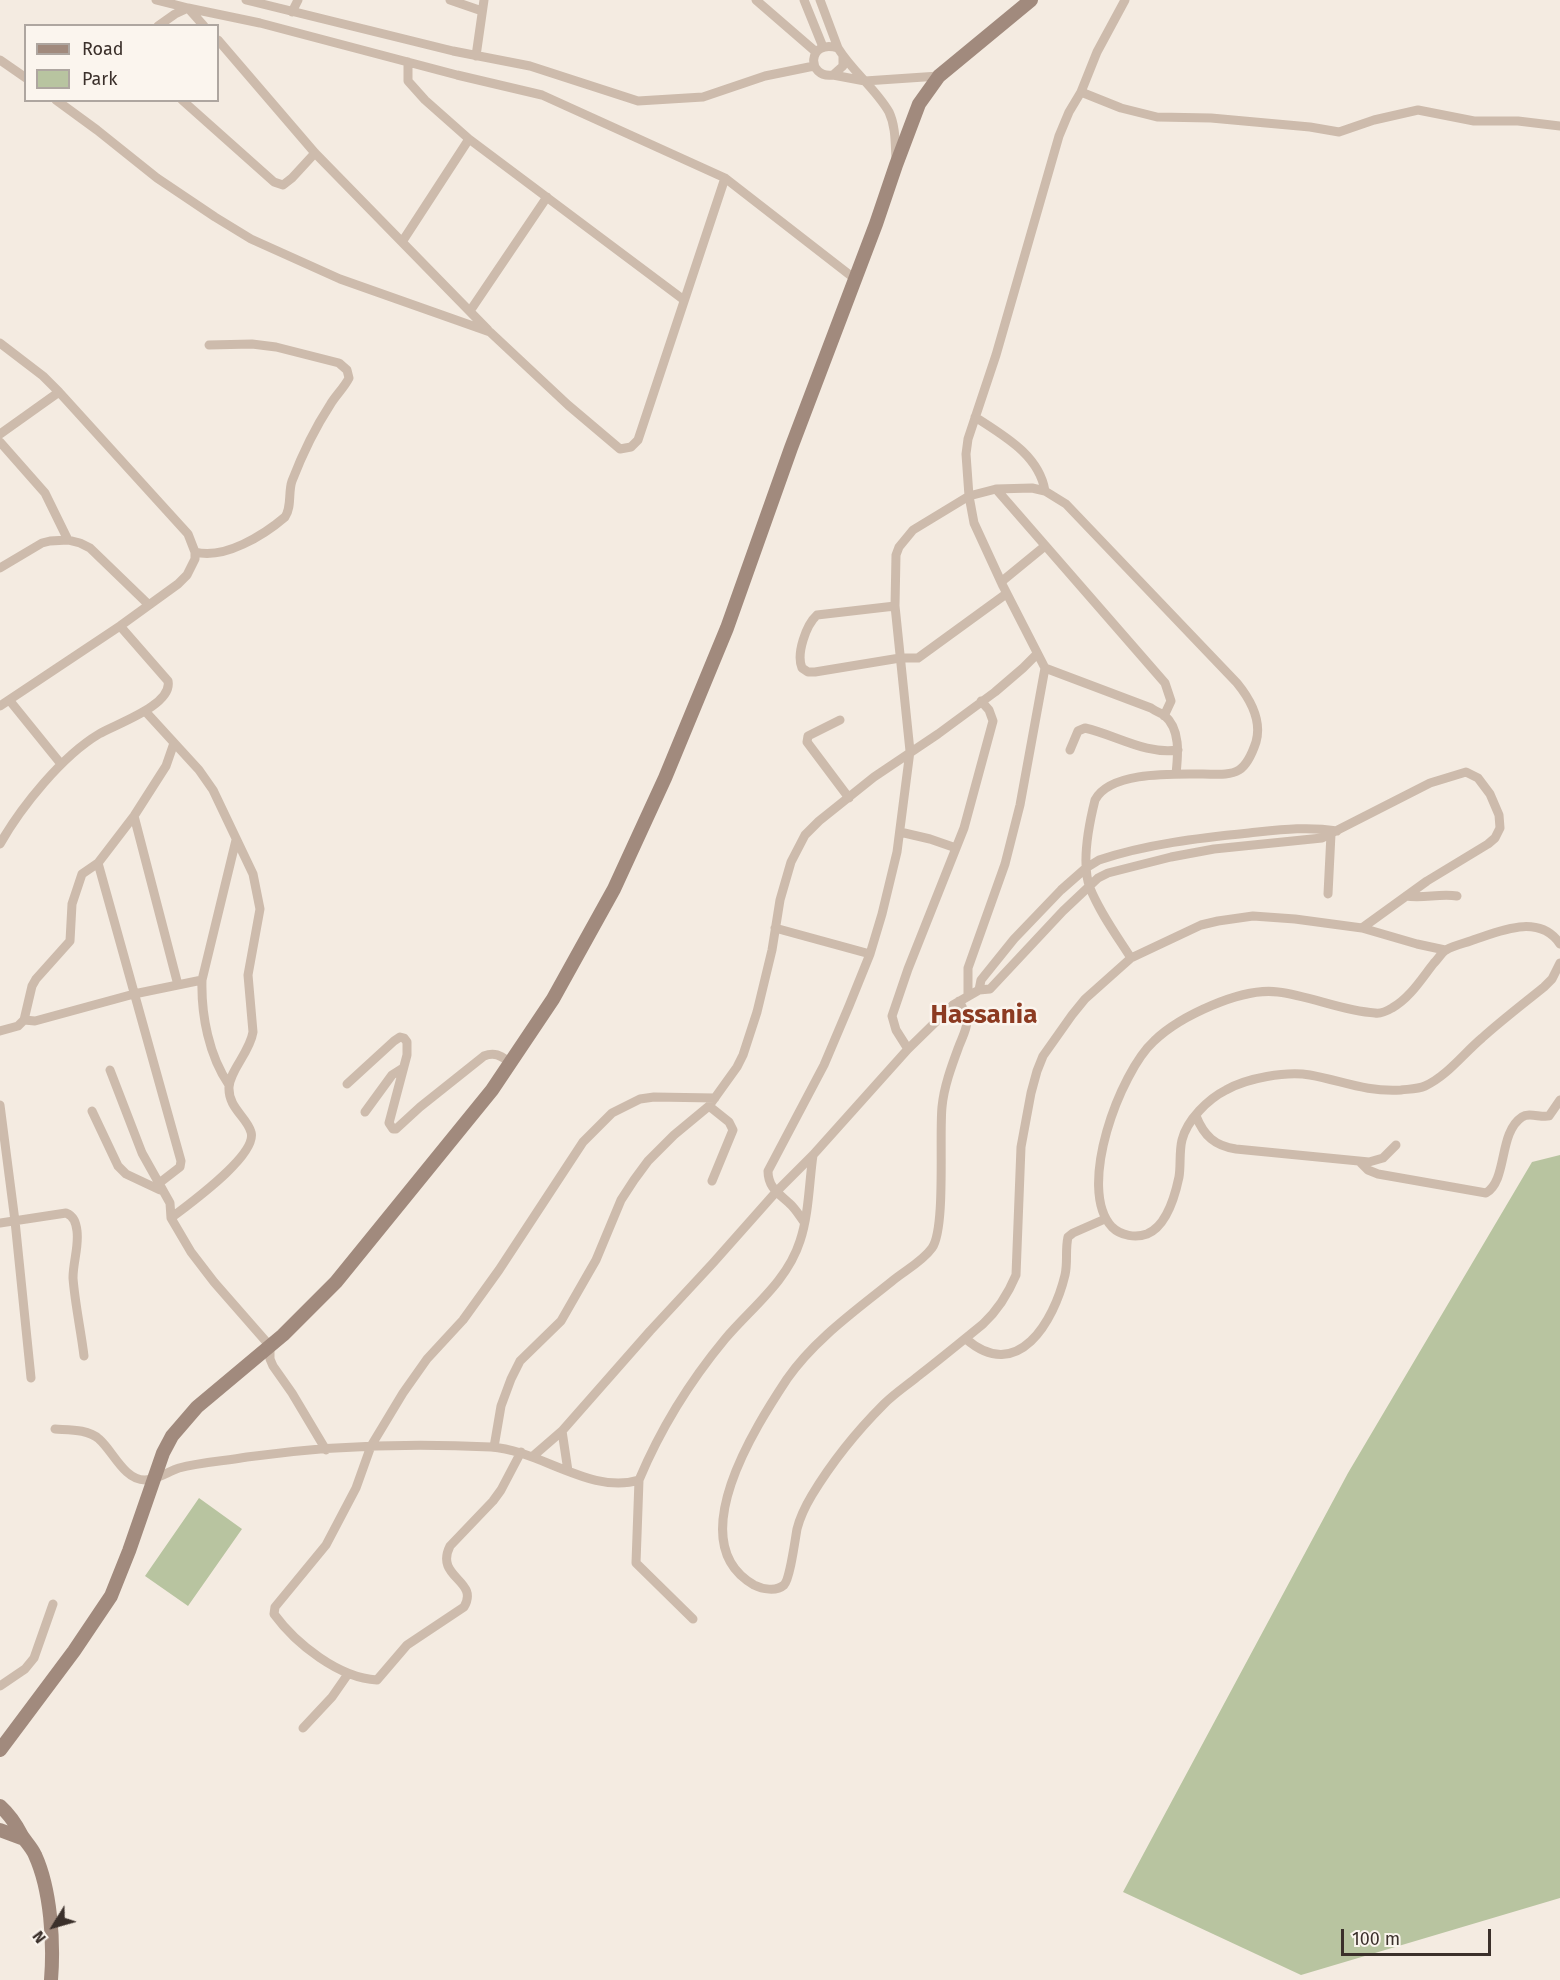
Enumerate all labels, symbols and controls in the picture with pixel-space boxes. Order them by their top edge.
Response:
legend [24,24,219,102]
text: Road [82,38,124,60]
text: Park [82,68,117,90]
district label: Hassania [931,1000,1037,1032]
north arrow [24,1896,84,1956]
scale bar [1344,1917,1494,1955]
text: N [28,1927,50,1947]
text: 100 m [1352,1928,1400,1950]

